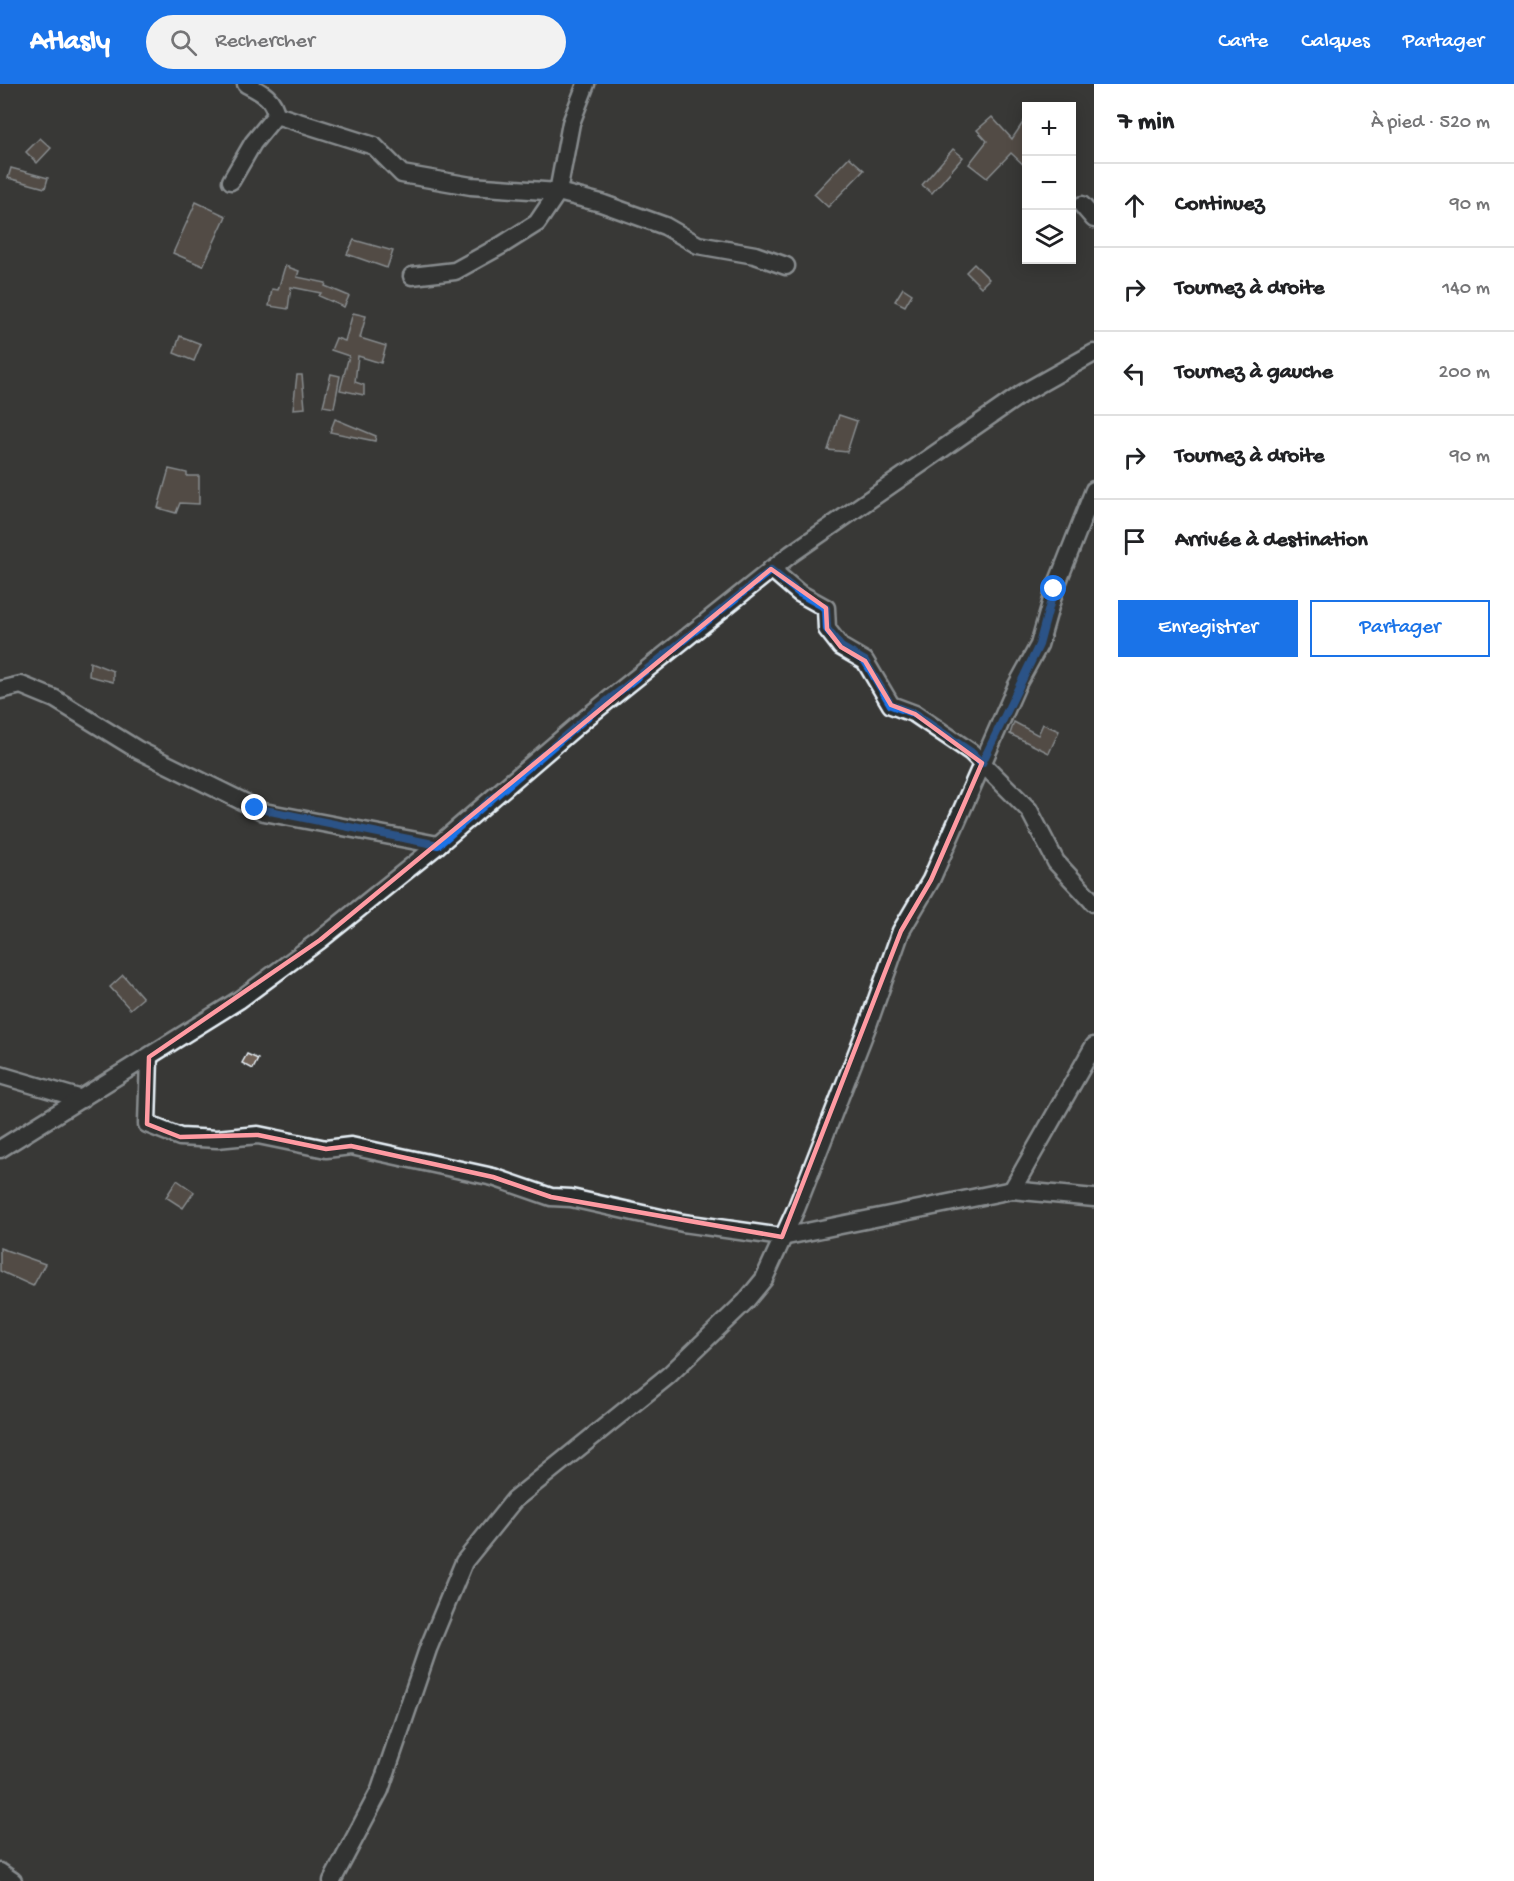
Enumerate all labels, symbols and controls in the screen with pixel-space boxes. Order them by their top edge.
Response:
search box [146,15,566,69]
text: Atlasly [30,26,110,59]
icon: search [167,26,200,59]
text: Rechercher [215,29,315,55]
text: Carte [1218,30,1268,55]
text: Calques [1301,30,1370,55]
text: Partager [1403,30,1484,55]
map controls [1022,102,1076,264]
button: + [1022,102,1076,156]
text: 7 min [1118,108,1174,139]
text: À pied · 520 m [1371,112,1490,135]
button: − [1022,156,1076,210]
icon: ahead [1118,189,1151,222]
text: Continuez [1175,192,1264,218]
text: 90 m [1450,194,1490,217]
button: layers [1022,210,1076,264]
icon: right [1118,273,1151,306]
text: Tournez à droite [1175,276,1324,302]
text: 140 m [1442,278,1490,301]
icon: left [1118,357,1151,390]
text: Tournez à gauche [1175,360,1333,386]
text: 200 m [1439,362,1490,385]
icon: right [1118,441,1151,474]
text: Tournez à droite [1175,444,1324,470]
text: 90 m [1450,446,1490,469]
icon: arrive [1118,525,1151,558]
text: Arrivée à destination [1175,528,1368,554]
route start [1040,575,1066,601]
button: Enregistrer [1118,600,1298,657]
button: Partager [1310,600,1490,657]
route end [241,794,267,820]

